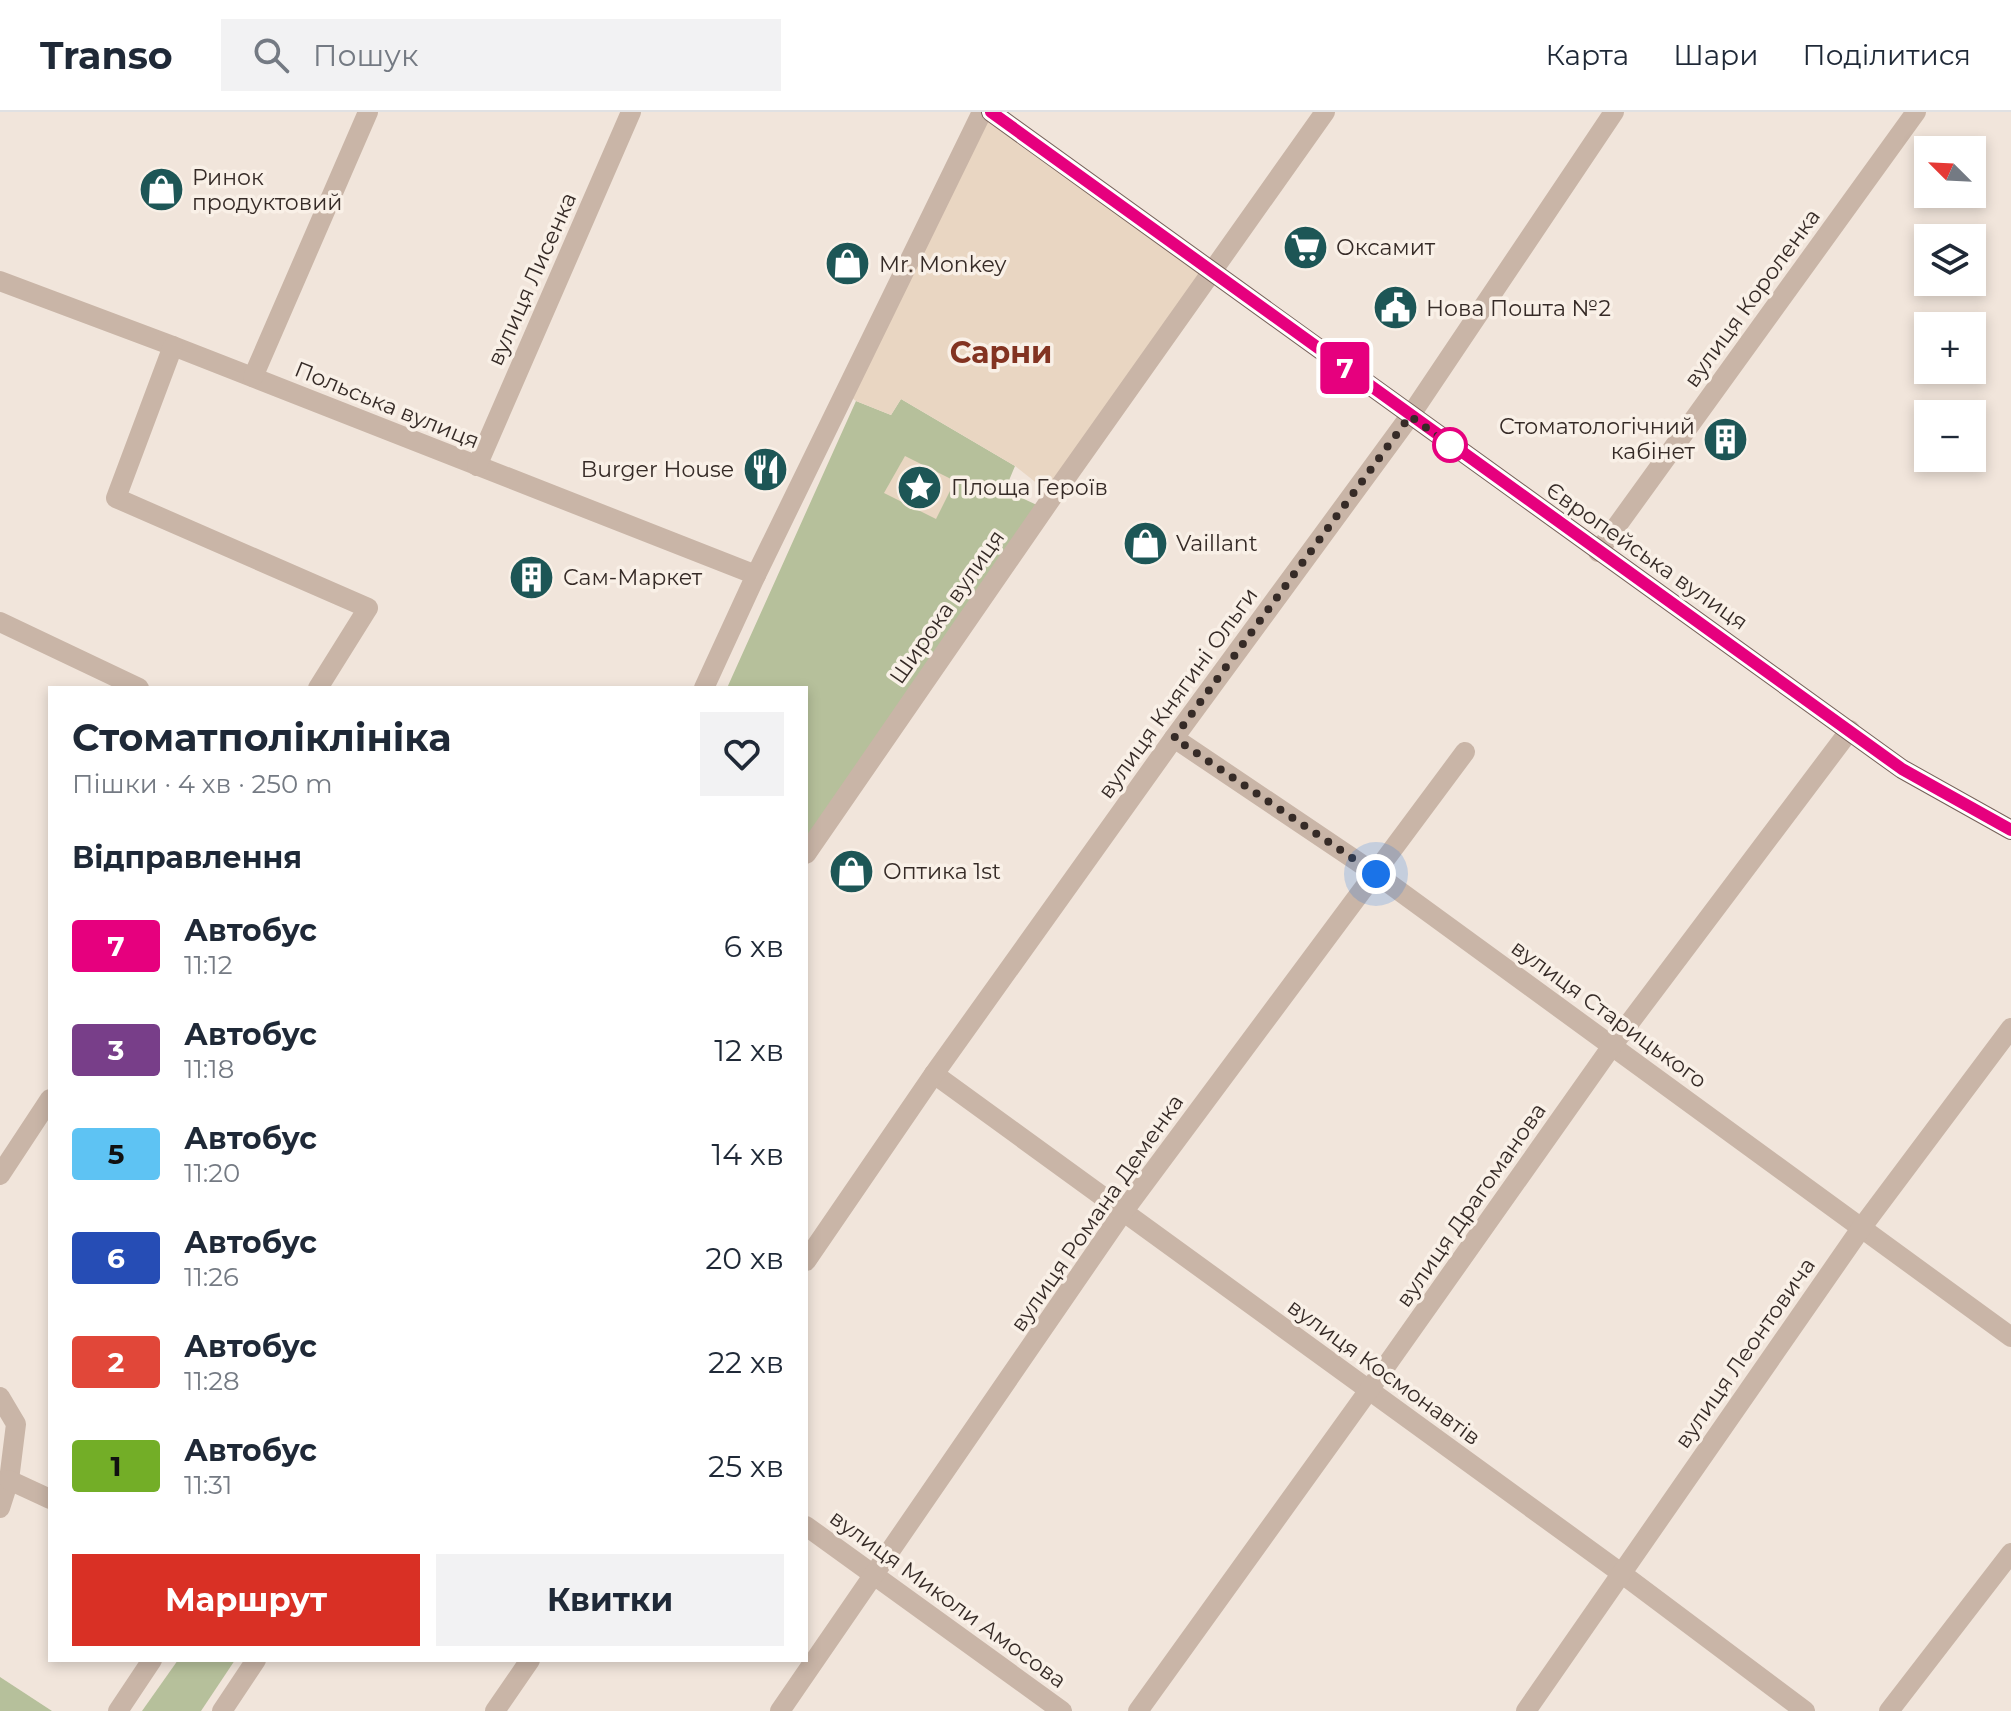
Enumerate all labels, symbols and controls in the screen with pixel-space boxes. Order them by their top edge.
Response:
search box [221,19,781,91]
text: Transo [40,32,173,79]
icon: search [249,33,293,77]
text: Пошук [313,37,419,74]
text: Карта [1545,38,1629,72]
text: Шари [1673,38,1759,72]
text: Поділитися [1803,38,1971,72]
north arrow [1914,136,1986,208]
map controls [1914,136,1986,472]
place label: Ринок продуктовий [192,164,343,216]
shop icon: Ринок продуктовий [137,166,185,214]
street label: вулиця Лисенка [482,188,582,370]
street label: вулиця Короленка [1678,204,1826,392]
supermarket icon: Оксамит [1281,223,1329,271]
button: layers [1914,224,1986,296]
place label: Оксамит [1336,234,1436,261]
shop icon: Mr. Monkey [824,240,872,288]
place label: Mr. Monkey [879,251,1007,278]
public building icon: Нова Пошта №2 [1371,284,1419,332]
place label: Нова Пошта №2 [1426,295,1611,322]
button: + [1914,312,1986,384]
district label: Сарни [950,334,1052,371]
line badge: 7 [1319,342,1371,394]
text: 7 [1336,351,1354,385]
street label: Польська вулиця [291,356,483,454]
button: − [1914,400,1986,472]
place label: Стоматологічний кабінет [1499,413,1696,465]
building icon: Стоматологічний кабінет [1702,415,1750,463]
unlabelled marker [1433,428,1467,462]
restaurant icon: Burger House [741,445,789,493]
place label: Burger House [581,456,734,483]
place icon: Площа Героїв [896,463,944,511]
place label: Площа Героїв [951,474,1108,501]
street label: Європейська вулиця [1541,476,1753,636]
shop icon: Vaillant [1121,519,1169,567]
street label: Широка вулиця [884,525,1010,689]
place label: Vaillant [1176,530,1258,557]
building icon: Сам-Маркет [508,553,556,601]
place label: Сам-Маркет [563,564,703,591]
street label: вулиця Княгині Ольги [1092,582,1264,804]
button: heart [700,712,784,796]
text: Стоматполіклініка [72,714,451,761]
text: Пішки · 4 хв · 250 m [72,768,333,800]
text: Відправлення [72,839,302,876]
shop icon: Оптика 1st [828,847,876,895]
your location [1356,854,1396,894]
place label: Оптика 1st [883,858,1001,885]
text: Автобус [184,912,317,949]
text: 6 хв [724,928,784,965]
text: 7 [107,929,125,963]
street label: вулиця Старицького [1506,934,1712,1094]
text: 11:12 [184,949,232,981]
text: Автобус [184,1016,317,1053]
text: 12 хв [714,1032,784,1069]
text: 3 [108,1033,124,1067]
text: 11:18 [184,1053,234,1085]
street label: вулиця Романа Деменка [1005,1089,1189,1337]
street label: вулиця Драгоманова [1390,1098,1552,1312]
text: Автобус [184,1120,317,1157]
text: 14 хв [711,1136,784,1173]
text: 5 [108,1137,124,1171]
text: 11:20 [184,1157,240,1189]
text: Автобус [184,1224,317,1261]
text: 20 хв [705,1240,784,1277]
text: 6 [107,1241,125,1275]
street label: вулиця Леонтовича [1669,1253,1821,1453]
text: 11:26 [184,1261,239,1293]
street label: вулиця Космонавтів [1282,1293,1486,1451]
text: Автобус [184,1328,317,1365]
text: 22 хв [708,1344,784,1381]
text: 2 [108,1345,124,1379]
text: 11:28 [184,1365,240,1397]
text: Автобус [184,1432,317,1469]
text: 25 хв [708,1448,784,1485]
text: 1 [111,1449,121,1483]
text: 11:31 [184,1469,232,1501]
street label: вулиця Миколи Амосова [824,1504,1072,1694]
button: Маршрут [72,1554,420,1646]
button: Квитки [436,1554,784,1646]

